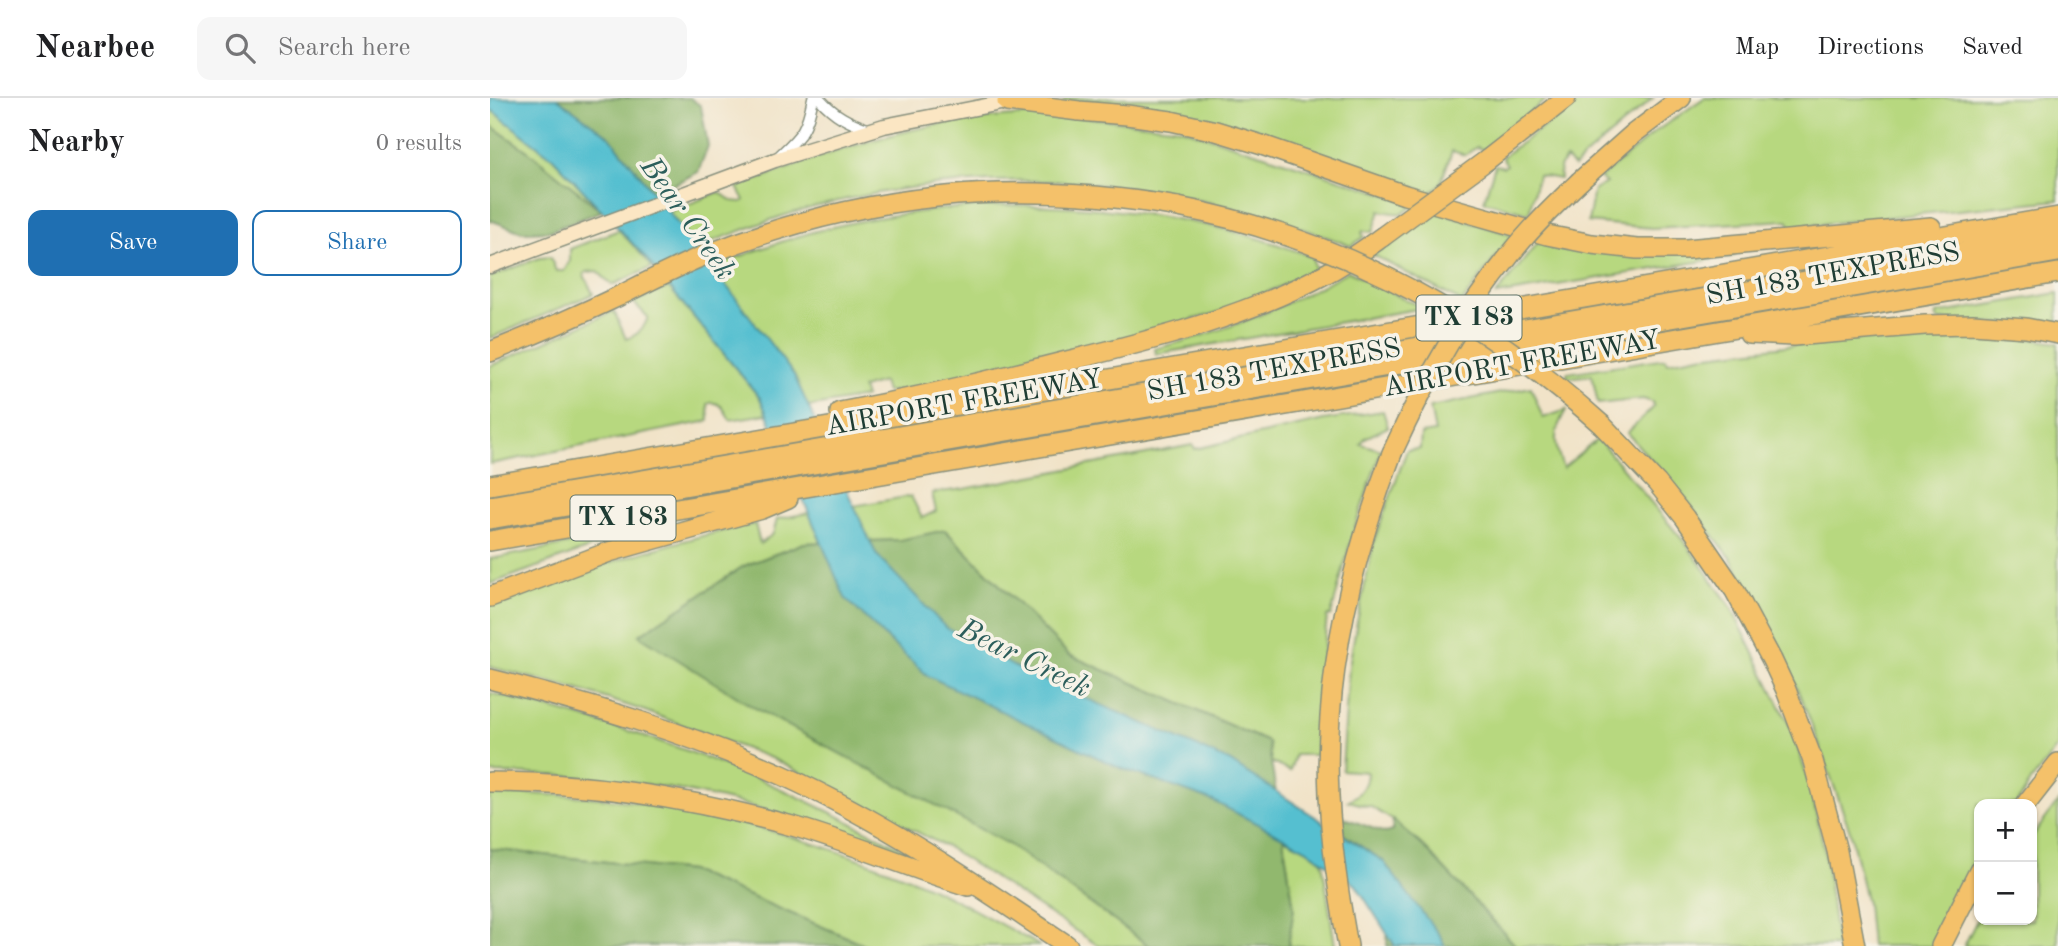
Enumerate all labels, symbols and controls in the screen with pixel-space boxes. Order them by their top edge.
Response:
search box [197,17,687,80]
icon: search [221,29,259,67]
text: Nearbee [35,32,155,65]
text: Search here [277,35,411,61]
text: Map [1735,36,1779,60]
text: Directions [1817,36,1924,60]
text: Saved [1962,36,2023,60]
text: Nearby [28,128,125,158]
text: 0 results [376,132,462,155]
water label: Bear Creek [633,151,740,286]
button: Save [28,210,238,276]
button: Share [252,210,462,276]
street label: SH 183 TEXPRESS [1704,239,1962,311]
road number: TX 183 [1416,295,1522,340]
street label: AIRPORT FREEWAY [1381,327,1663,403]
street label: SH 183 TEXPRESS [1145,335,1403,407]
street label: AIRPORT FREEWAY [823,366,1105,442]
road number: TX 183 [570,496,676,540]
water label: Bear Creek [952,614,1095,704]
map controls [1974,799,2037,925]
button: + [1974,799,2037,862]
button: − [1974,862,2037,925]

